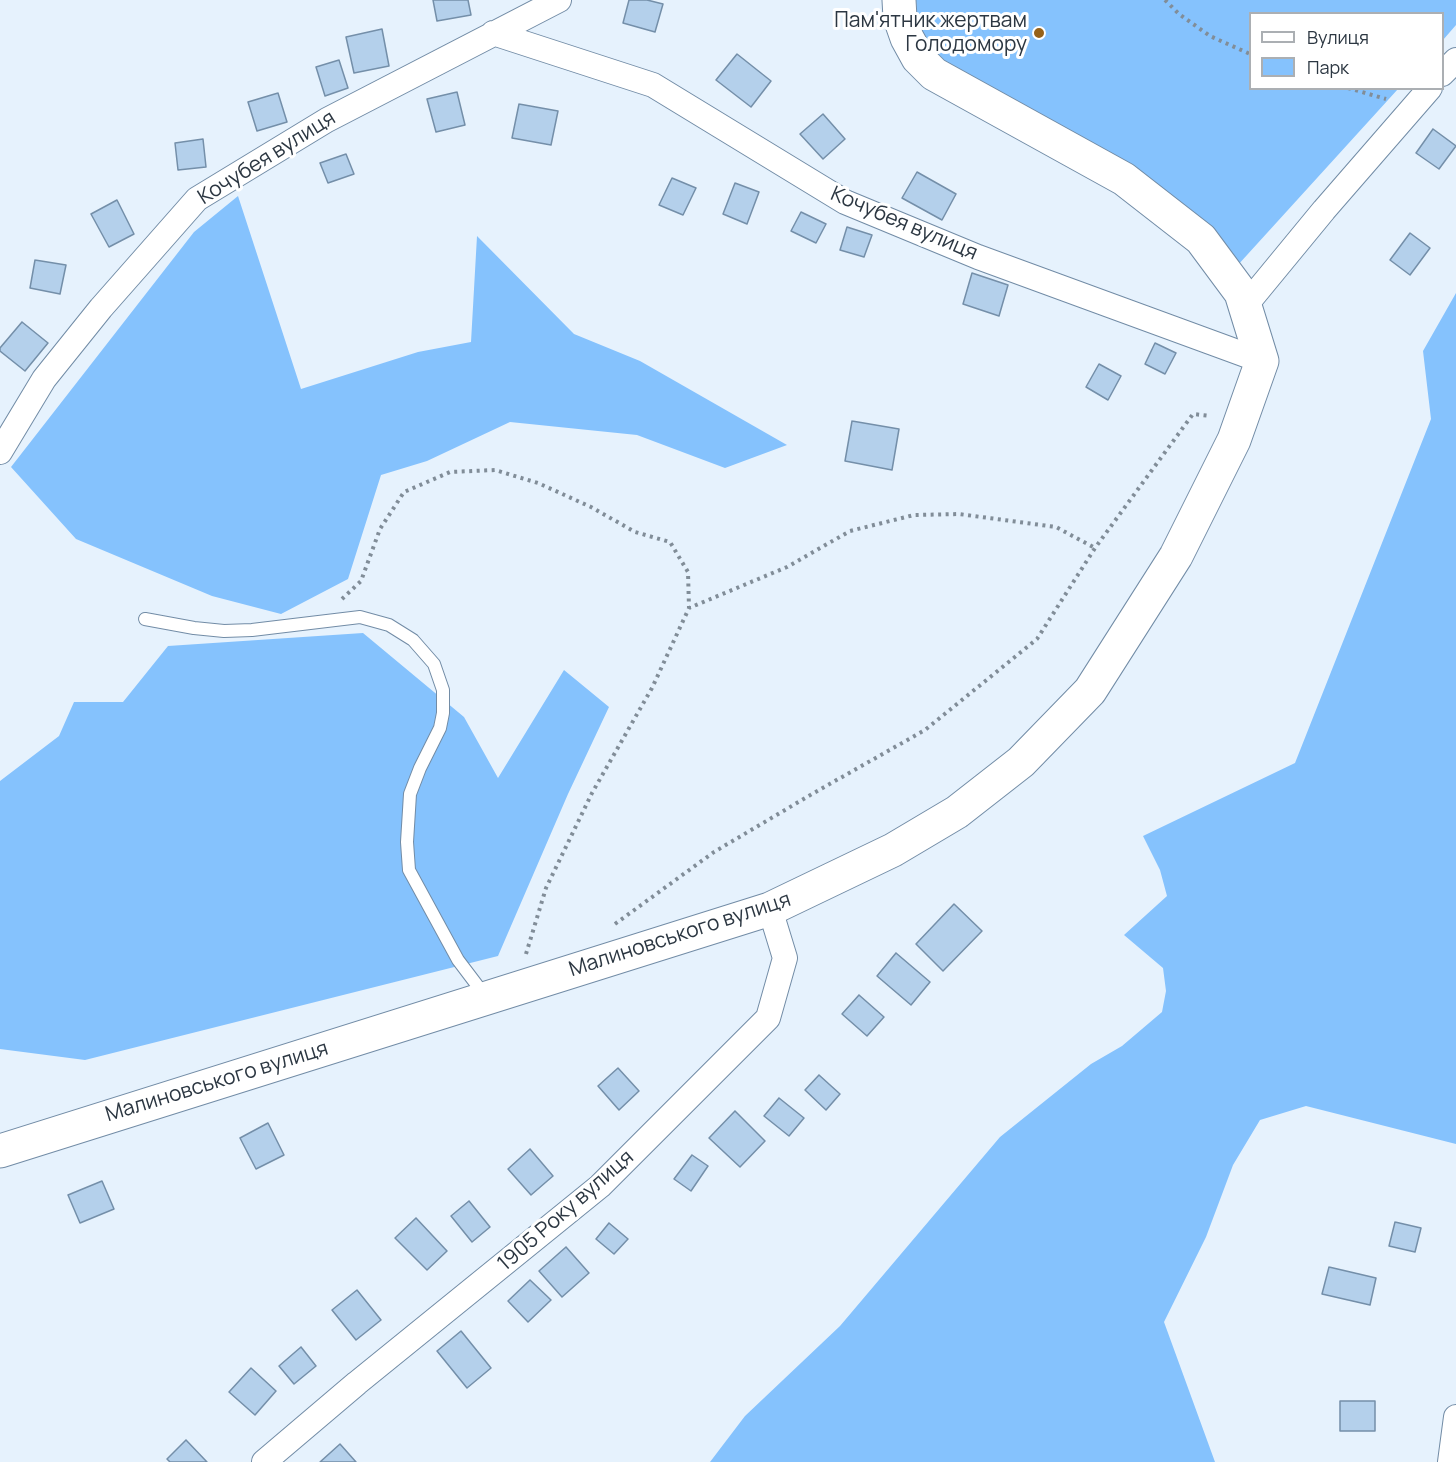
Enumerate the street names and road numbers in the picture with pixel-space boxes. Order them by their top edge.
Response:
street label: Кочубея вулиця [194,106,340,210]
street label: Кочубея вулиця [827,182,981,266]
street label: Малиновського вулиця [566,887,794,983]
street label: Малиновського вулиця [103,1036,331,1128]
street label: 1905 Року вулиця [493,1145,639,1277]

